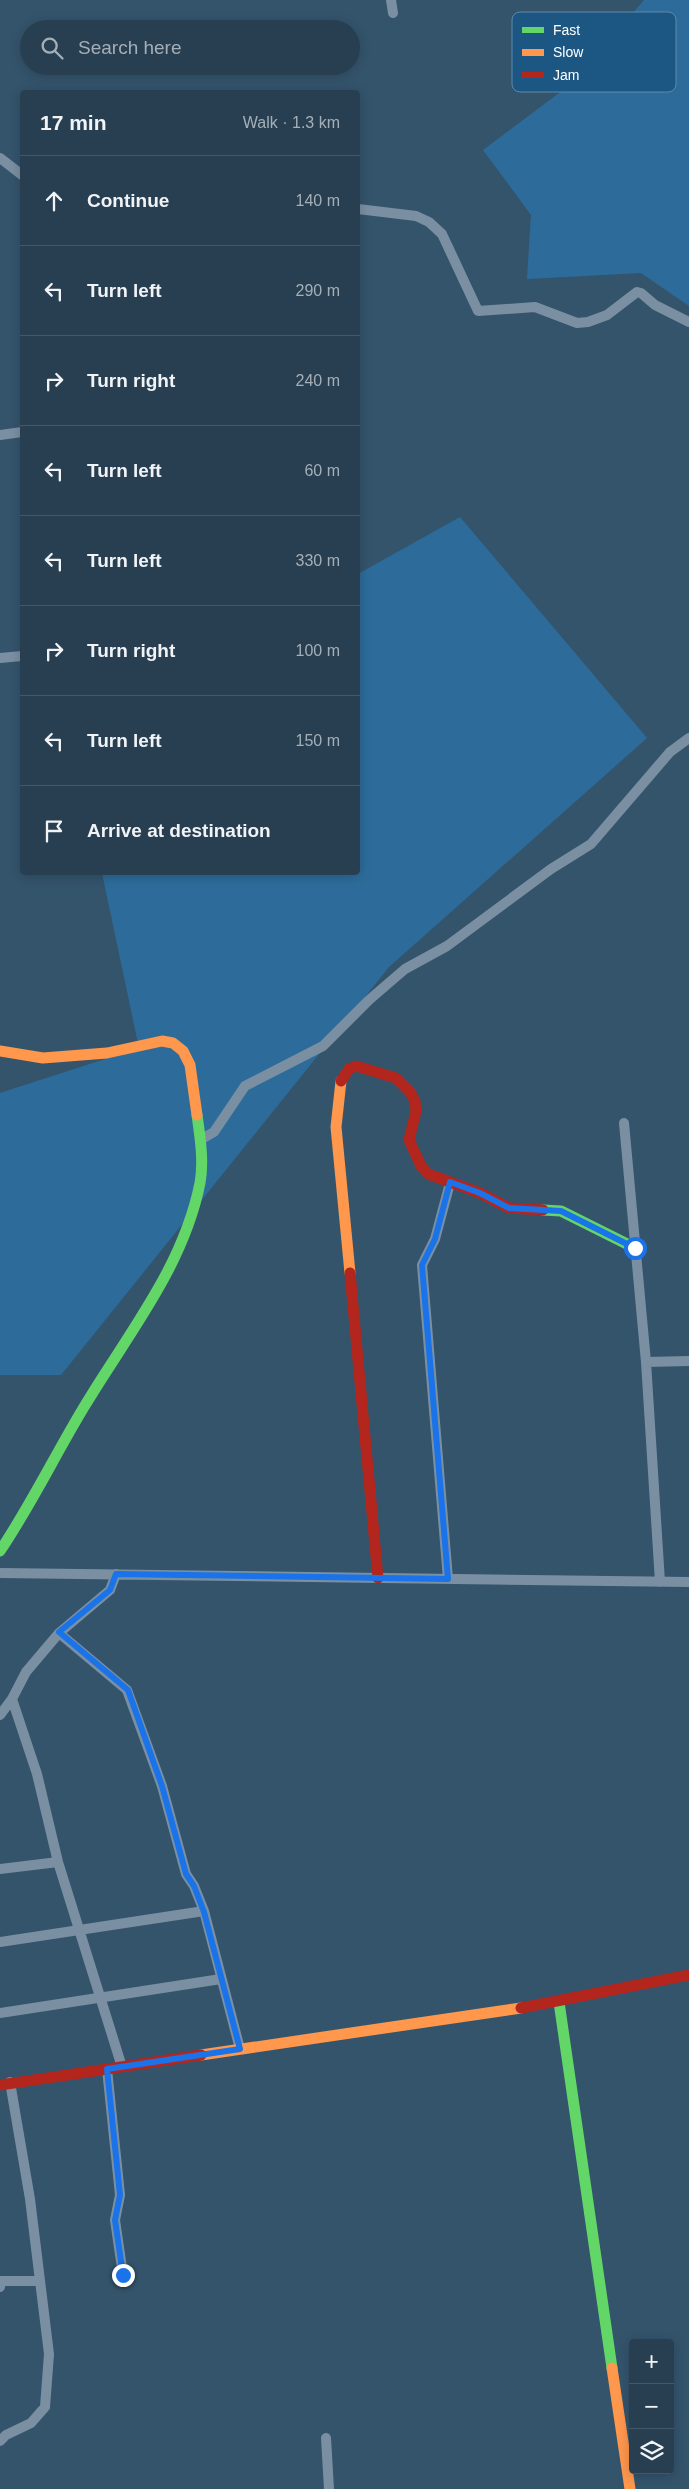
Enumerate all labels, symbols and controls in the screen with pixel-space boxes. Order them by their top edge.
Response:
legend [512,12,676,92]
search box [20,20,360,75]
text: Fast [553,22,580,38]
icon: search [38,34,66,62]
text: Search here [78,37,182,58]
text: Slow [553,44,584,60]
text: Jam [553,67,579,83]
text: 17 min [40,111,107,134]
text: Walk · 1.3 km [243,114,340,131]
icon: ahead [40,187,68,215]
text: Continue [87,190,169,211]
text: 140 m [296,192,340,209]
icon: left [40,277,68,305]
text: Turn left [87,280,162,301]
text: 290 m [296,282,340,299]
icon: right [40,367,68,395]
text: Turn right [87,370,175,391]
text: 240 m [296,372,340,389]
icon: left [40,457,68,485]
text: Turn left [87,460,162,481]
text: 60 m [304,462,340,479]
icon: left [40,547,68,575]
text: Turn left [87,550,162,571]
text: 330 m [296,552,340,569]
icon: right [40,637,68,665]
text: Turn right [87,640,175,661]
text: 100 m [296,642,340,659]
icon: left [40,727,68,755]
text: Turn left [87,730,162,751]
text: 150 m [296,732,340,749]
icon: arrive [40,817,68,845]
text: Arrive at destination [87,820,271,841]
route start [624,1237,647,1260]
route end [112,2264,135,2287]
map controls [629,2339,674,2474]
button: + [629,2339,674,2384]
button: − [629,2384,674,2429]
button: layers [629,2429,674,2474]

